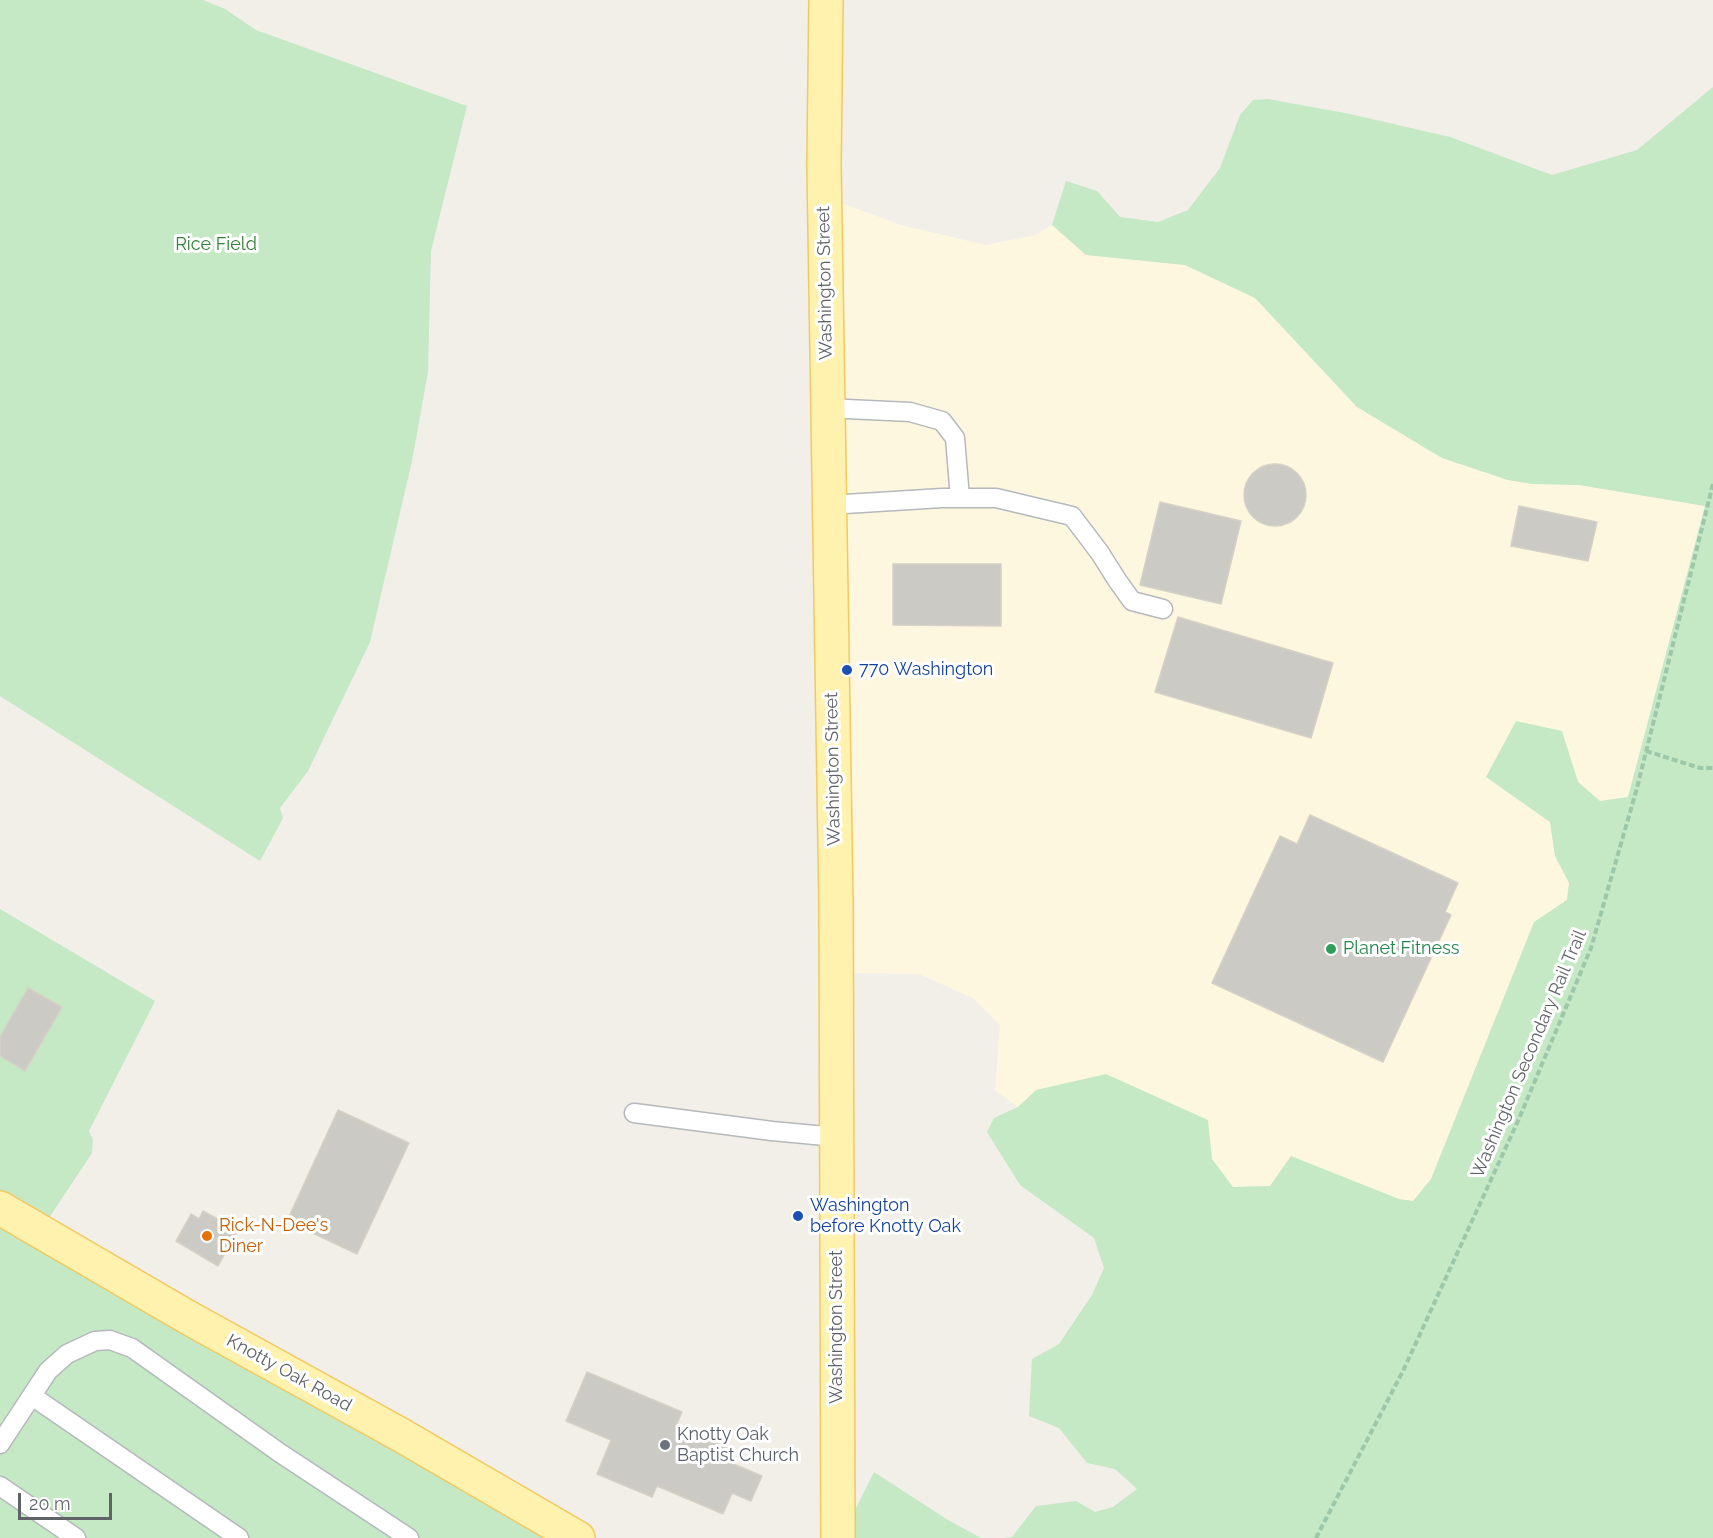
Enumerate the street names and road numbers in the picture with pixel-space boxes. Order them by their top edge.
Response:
street label: Washington Street [813,206,837,360]
street label: Washington Street [821,692,845,846]
street label: Washington Secondary Rail Trail [1467,927,1591,1181]
street label: Washington Street [826,1250,848,1404]
street label: Knotty Oak Road [223,1330,355,1416]

